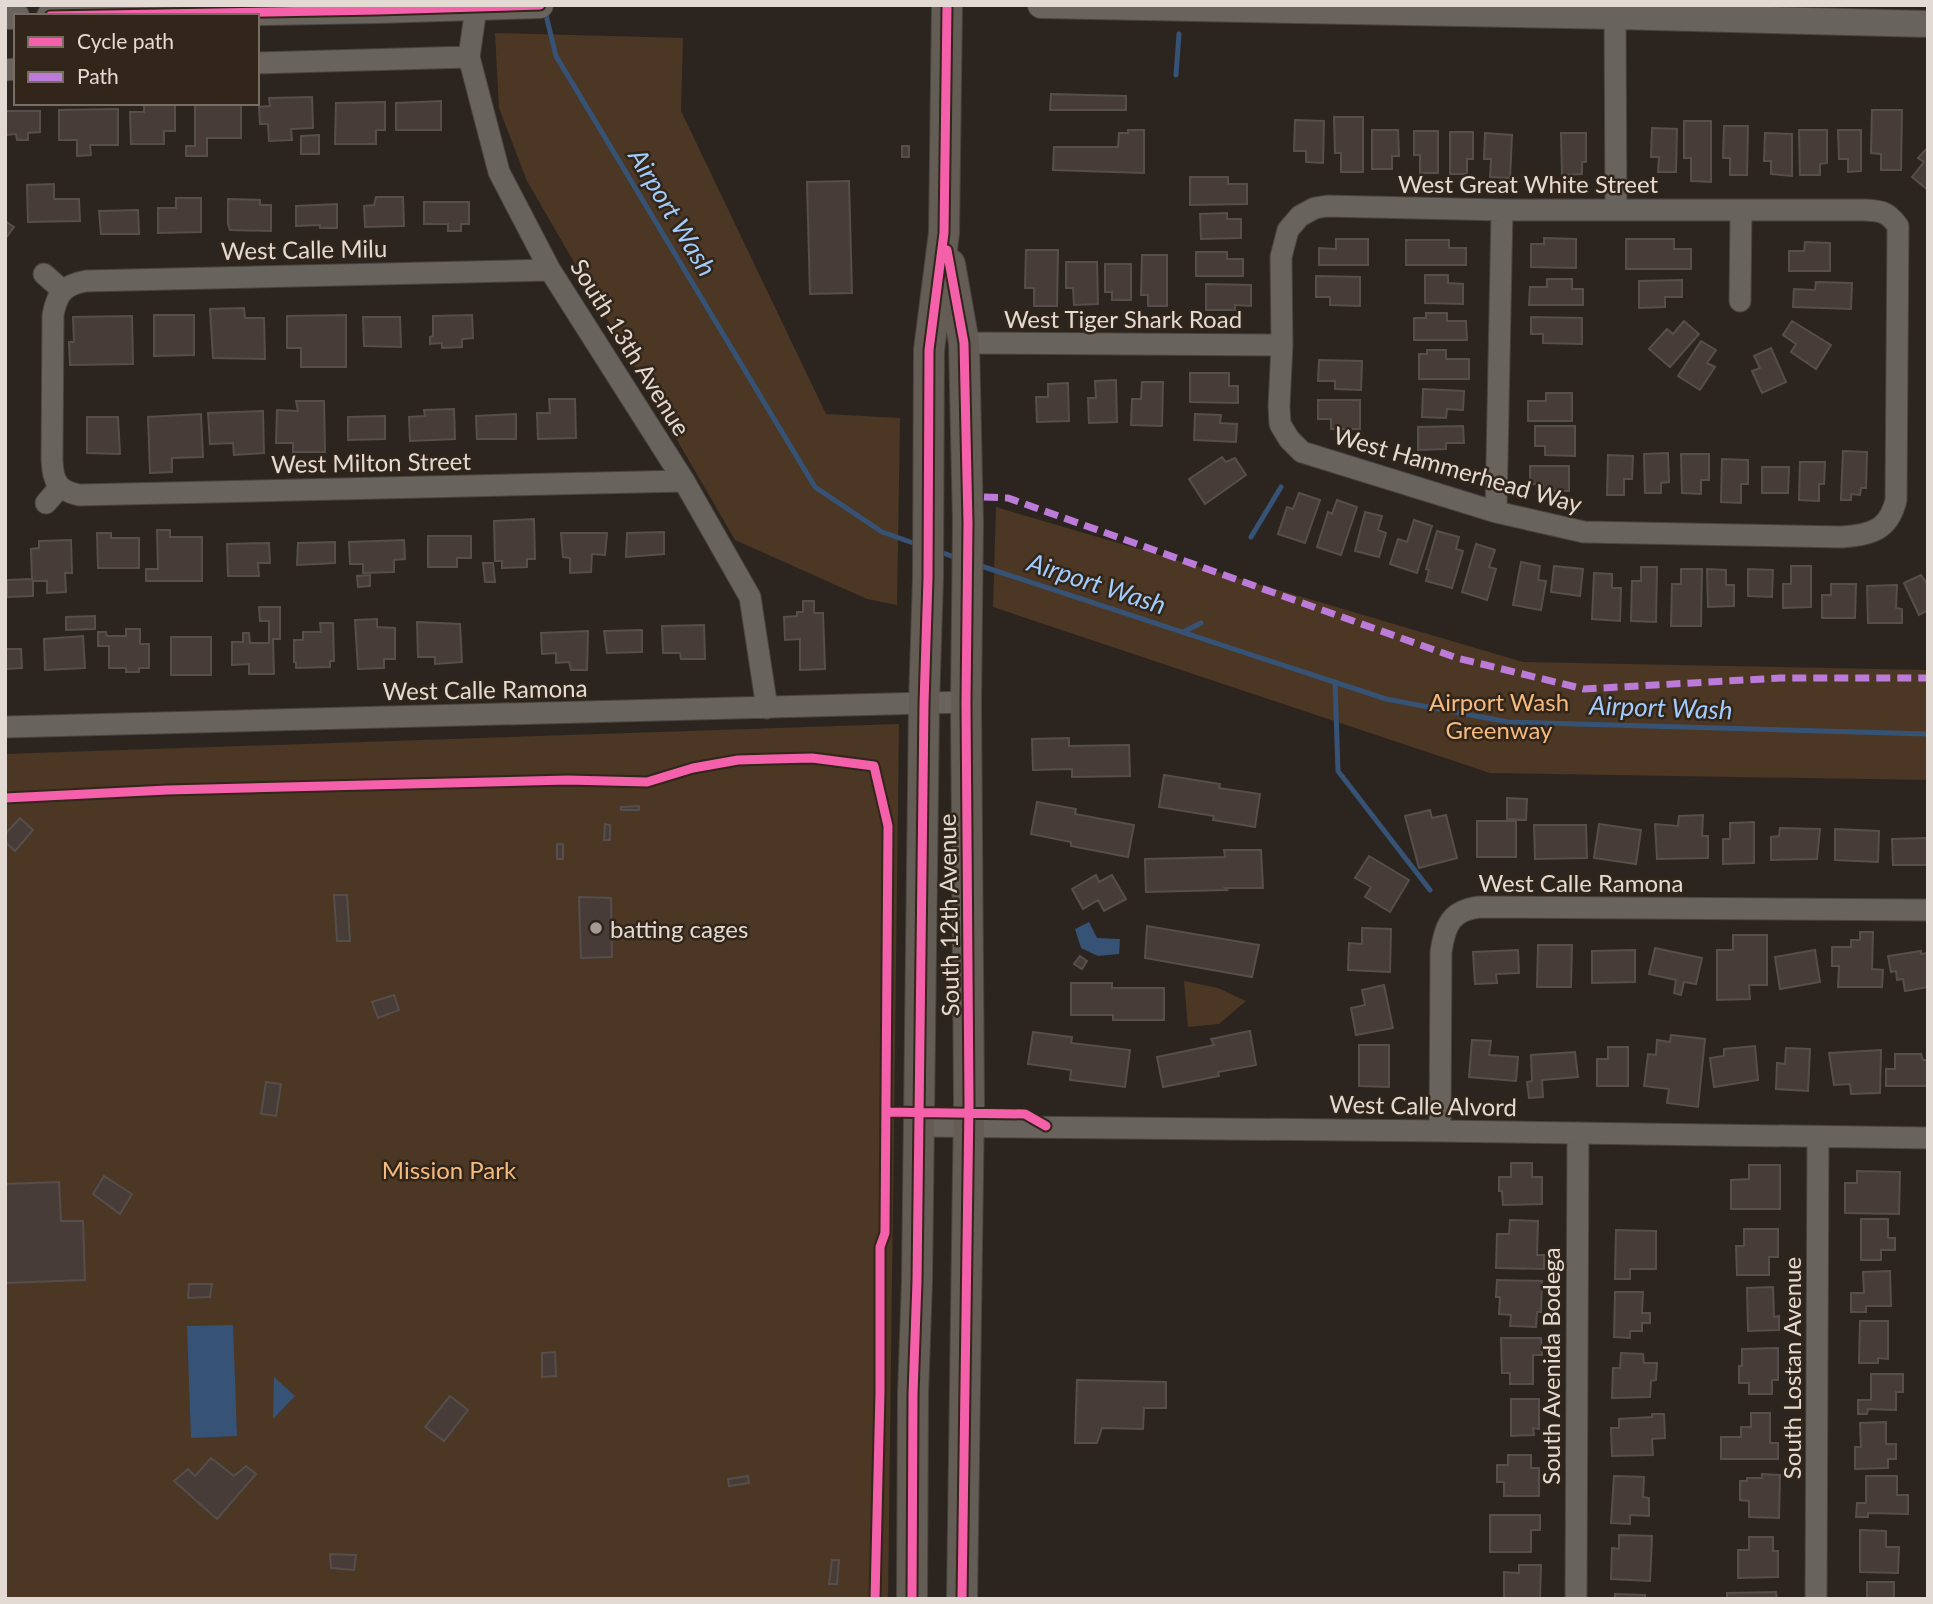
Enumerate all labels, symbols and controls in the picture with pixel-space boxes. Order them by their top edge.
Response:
legend [14,14,259,105]
text: Cycle path [77,28,174,53]
text: Path [77,63,119,88]
water label: Airport Wash [622,141,724,282]
street label: West Great White Street [1398,169,1658,198]
street label: West Calle Milu [221,233,387,265]
street label: South 13th Avenue [565,253,697,441]
street label: West Tiger Shark Road [1004,304,1242,333]
street label: West Hammerhead Way [1331,420,1586,519]
street label: West Milton Street [271,446,471,478]
water label: Airport Wash [1023,545,1170,620]
street label: West Calle Ramona [382,673,588,705]
park label: Airport Wash Greenway [1429,687,1569,744]
water label: Airport Wash [1588,688,1733,725]
street label: South 12th Avenue [932,813,964,1017]
street label: West Calle Ramona [1479,868,1683,897]
place label: batting cages [610,914,748,943]
marker: batting cages [588,920,604,936]
street label: West Calle Alvord [1329,1089,1517,1121]
park label: Mission Park [382,1155,517,1184]
street label: South Avenida Bodega [1536,1247,1565,1485]
street label: South Lostan Avenue [1777,1257,1806,1479]

